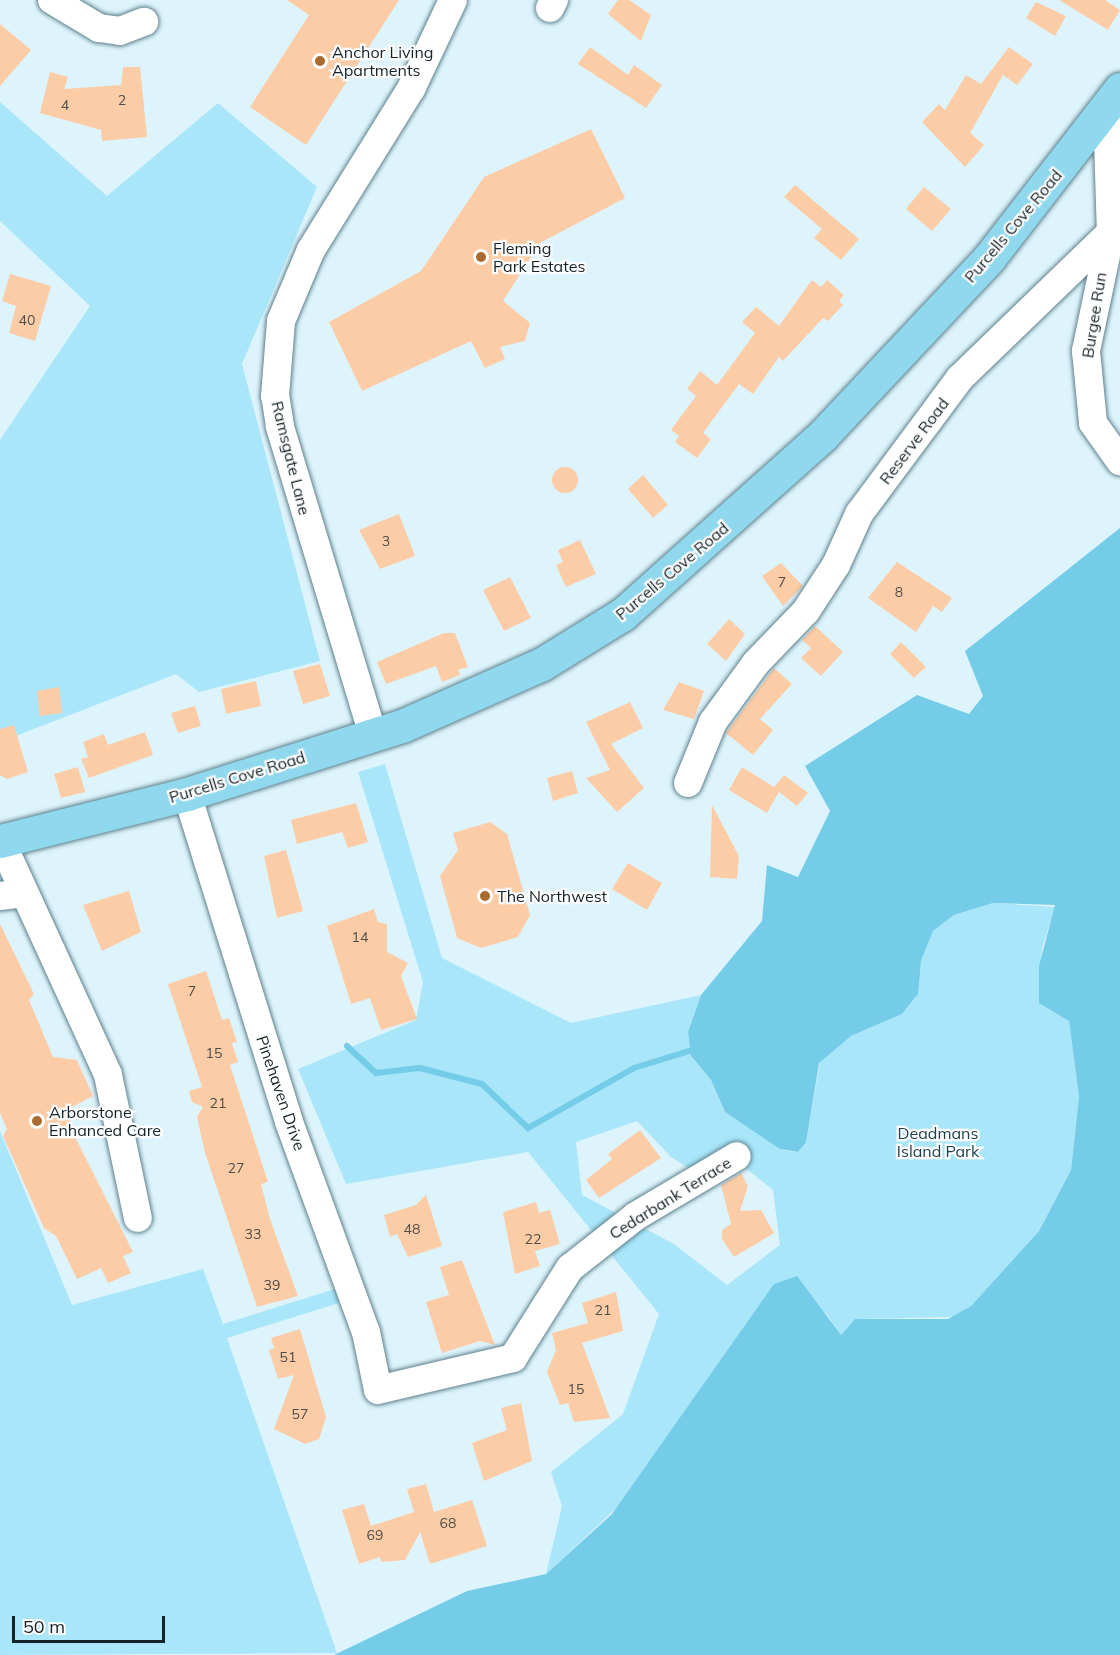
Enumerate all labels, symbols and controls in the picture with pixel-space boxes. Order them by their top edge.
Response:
place label: Anchor Living Apartments [332,42,433,80]
marker: Anchor Living Apartments [313,54,327,68]
house number: 2 [118,92,126,108]
house number: 4 [61,97,69,113]
street label: Purcells Cove Road [960,166,1066,286]
place label: Fleming Park Estates [493,238,585,276]
marker: Fleming Park Estates [474,250,488,264]
street label: Burgee Run [1078,271,1110,359]
house number: 40 [19,312,35,328]
street label: Reserve Road [875,394,953,488]
street label: Ramsgate Lane [268,399,314,517]
street label: Purcells Cove Road [612,518,732,624]
house number: 3 [382,533,390,549]
house number: 7 [778,574,786,590]
house number: 8 [895,584,903,600]
street label: Purcells Cove Road [167,747,307,807]
place label: The Northwest [497,886,607,906]
marker: The Northwest [478,889,492,903]
house number: 14 [352,929,368,945]
house number: 7 [188,983,196,999]
street label: Pinehaven Drive [252,1033,310,1153]
house number: 15 [206,1045,222,1061]
house number: 21 [210,1095,226,1111]
place label: Arborstone Enhanced Care [49,1102,161,1140]
marker: Arborstone Enhanced Care [30,1114,44,1128]
park label: Deadmans Island Park [897,1123,979,1161]
street label: Cedarbank Terrace [606,1153,734,1243]
house number: 27 [228,1160,244,1176]
house number: 48 [404,1221,420,1237]
house number: 33 [245,1226,261,1242]
house number: 22 [525,1231,541,1247]
house number: 39 [264,1277,280,1293]
house number: 21 [595,1302,611,1318]
house number: 51 [280,1349,296,1365]
house number: 15 [568,1381,584,1397]
house number: 57 [292,1406,308,1422]
house number: 68 [440,1515,456,1531]
house number: 69 [367,1527,383,1543]
scale bar [15,1604,168,1642]
text: 50 m [23,1615,65,1638]

